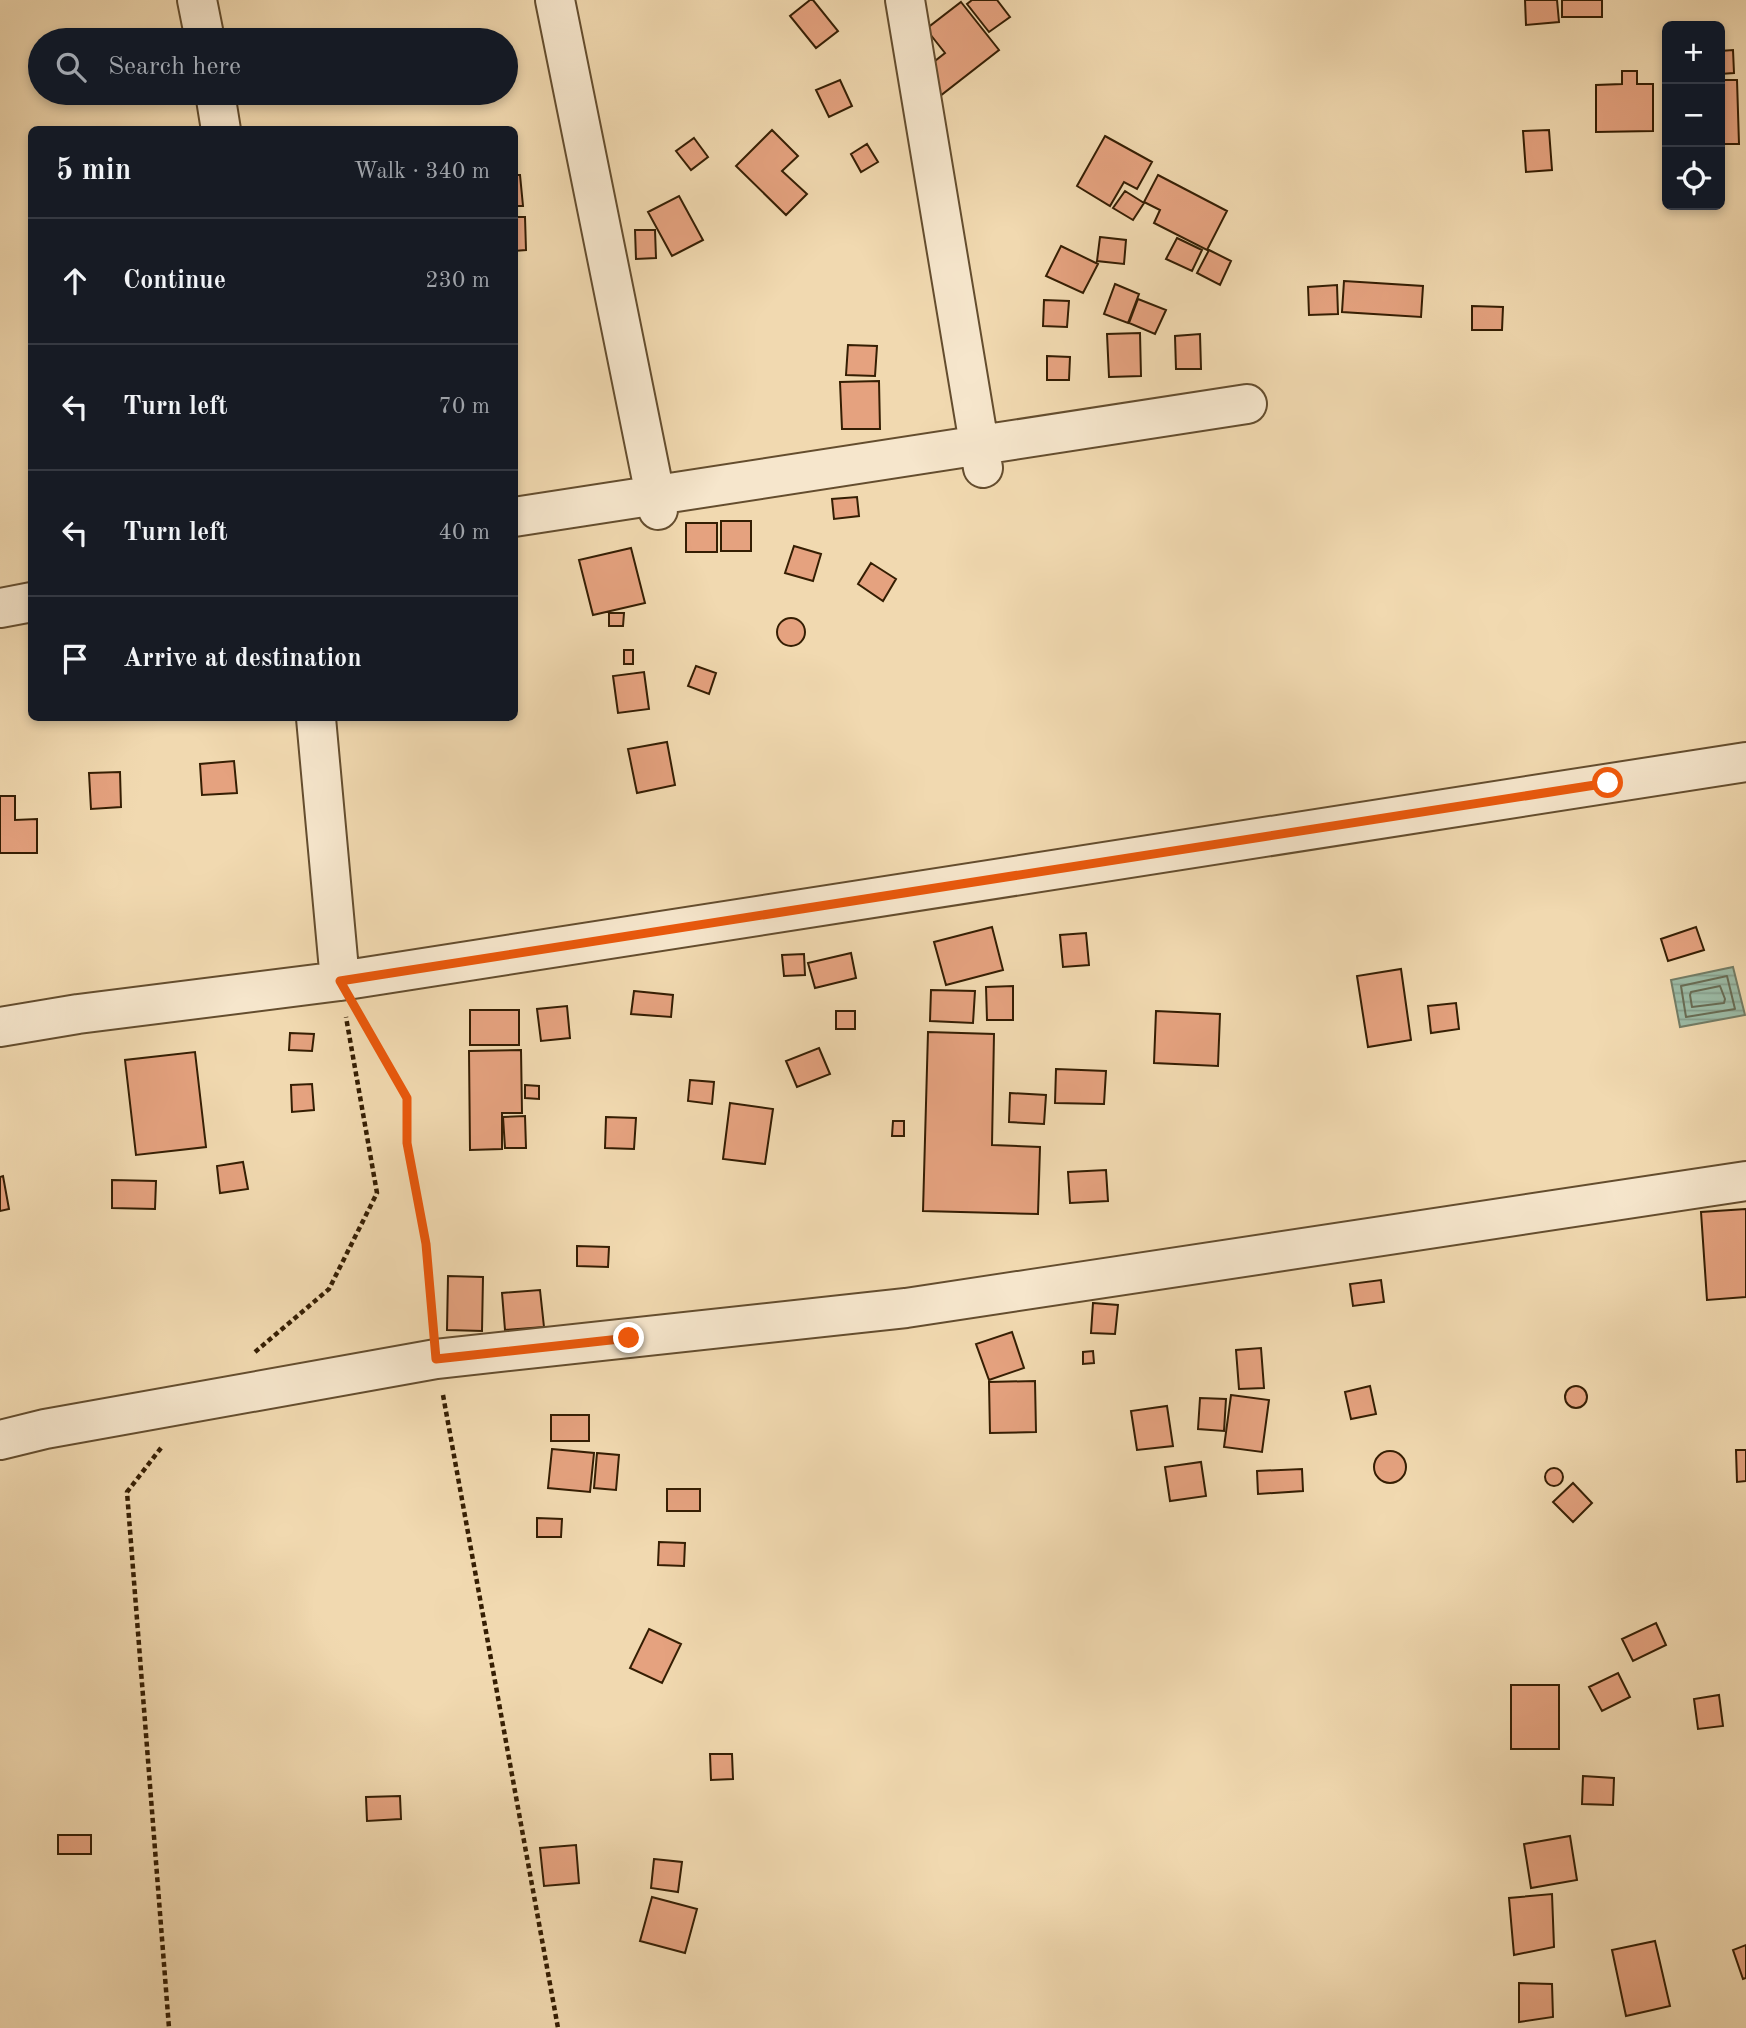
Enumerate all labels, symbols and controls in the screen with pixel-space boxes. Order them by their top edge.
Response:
map controls [1662,21,1725,210]
button: + [1662,21,1725,84]
search box [28,28,518,105]
icon: search [52,48,90,86]
text: Search here [108,54,241,80]
button: − [1662,84,1725,147]
button: locate [1662,147,1725,210]
text: 5 min [56,156,131,186]
text: Walk · 340 m [354,160,490,183]
icon: ahead [56,262,94,300]
text: Continue [123,268,226,294]
text: 230 m [425,269,490,292]
icon: left [56,388,94,426]
text: Turn left [123,394,228,420]
text: 70 m [439,395,490,418]
icon: left [56,514,94,552]
text: Turn left [123,520,228,546]
text: 40 m [439,521,490,544]
icon: arrive [56,640,94,678]
text: Arrive at destination [123,646,362,672]
route start [1592,767,1623,798]
route end [613,1322,644,1353]

